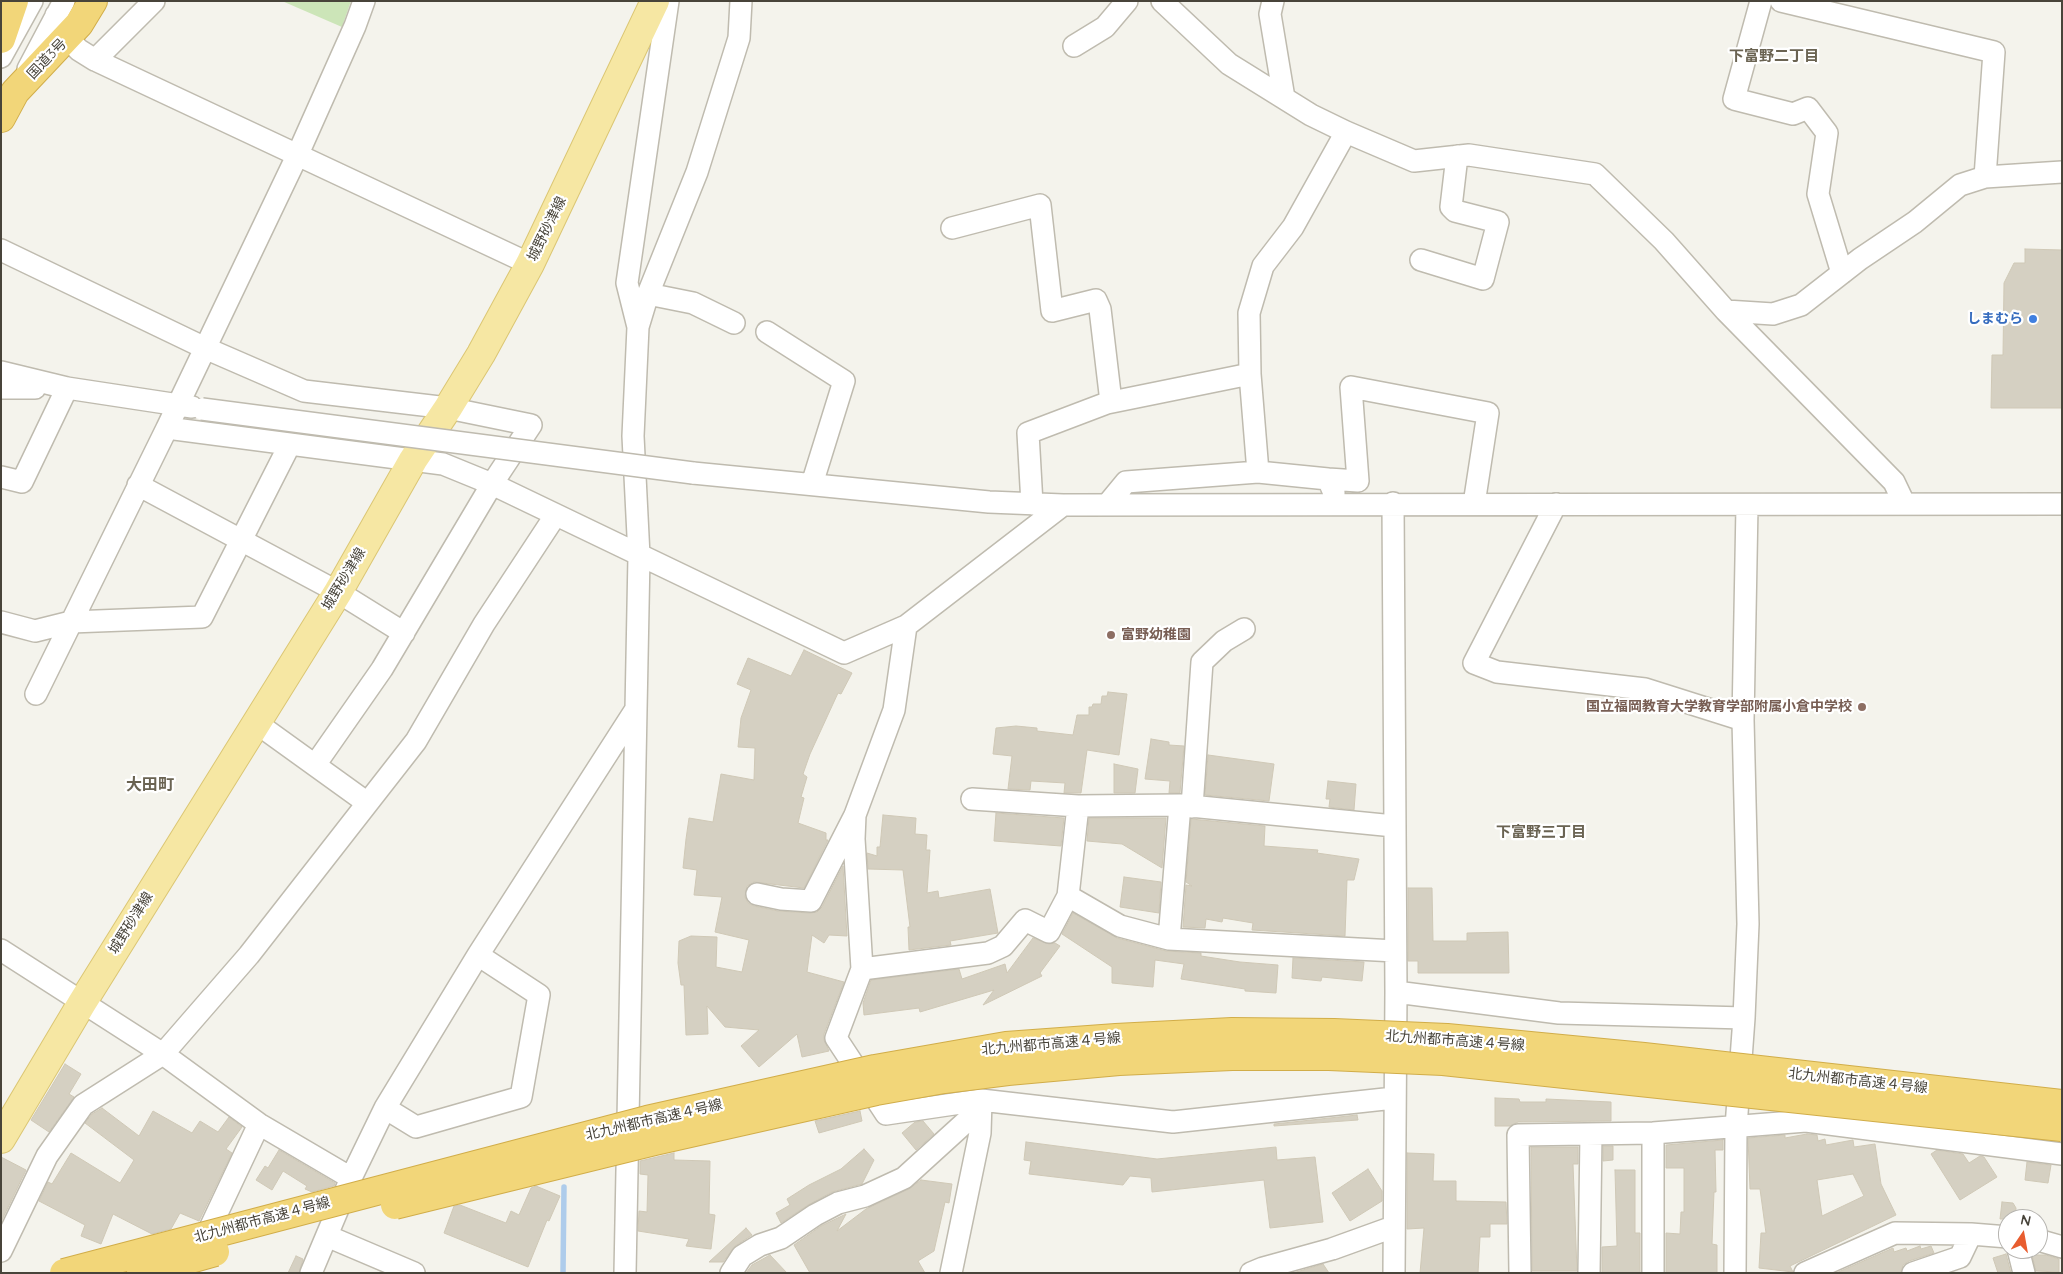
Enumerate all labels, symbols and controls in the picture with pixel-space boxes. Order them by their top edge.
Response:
street label: 国道3号 [24,35,70,83]
district label: 下富野二丁目 [1729,47,1819,65]
street label: 城野砂津線 [524,194,570,264]
place label: しまむら [1967,311,2023,327]
marker: しまむら [2027,313,2039,325]
street label: 城野砂津線 [319,545,369,613]
place label: 富野幼稚園 [1121,627,1191,643]
marker: 富野幼稚園 [1105,629,1117,641]
place label: 国立福岡教育大学教育学部附属小倉中学校 [1586,699,1852,715]
marker: 国立福岡教育大学教育学部附属小倉中学校 [1856,701,1868,713]
district label: 大田町 [126,775,174,795]
district label: 下富野三丁目 [1496,823,1586,841]
street label: 城野砂津線 [105,889,157,957]
street label: 北九州都市高速４号線 [1385,1028,1525,1054]
street label: 北九州都市高速４号線 [981,1030,1121,1058]
street label: 北九州都市高速４号線 [1788,1065,1928,1097]
street label: 北九州都市高速４号線 [584,1096,724,1144]
street label: 北九州都市高速４号線 [192,1194,332,1246]
north arrow [1998,1209,2048,1259]
text: N [2019,1210,2033,1230]

